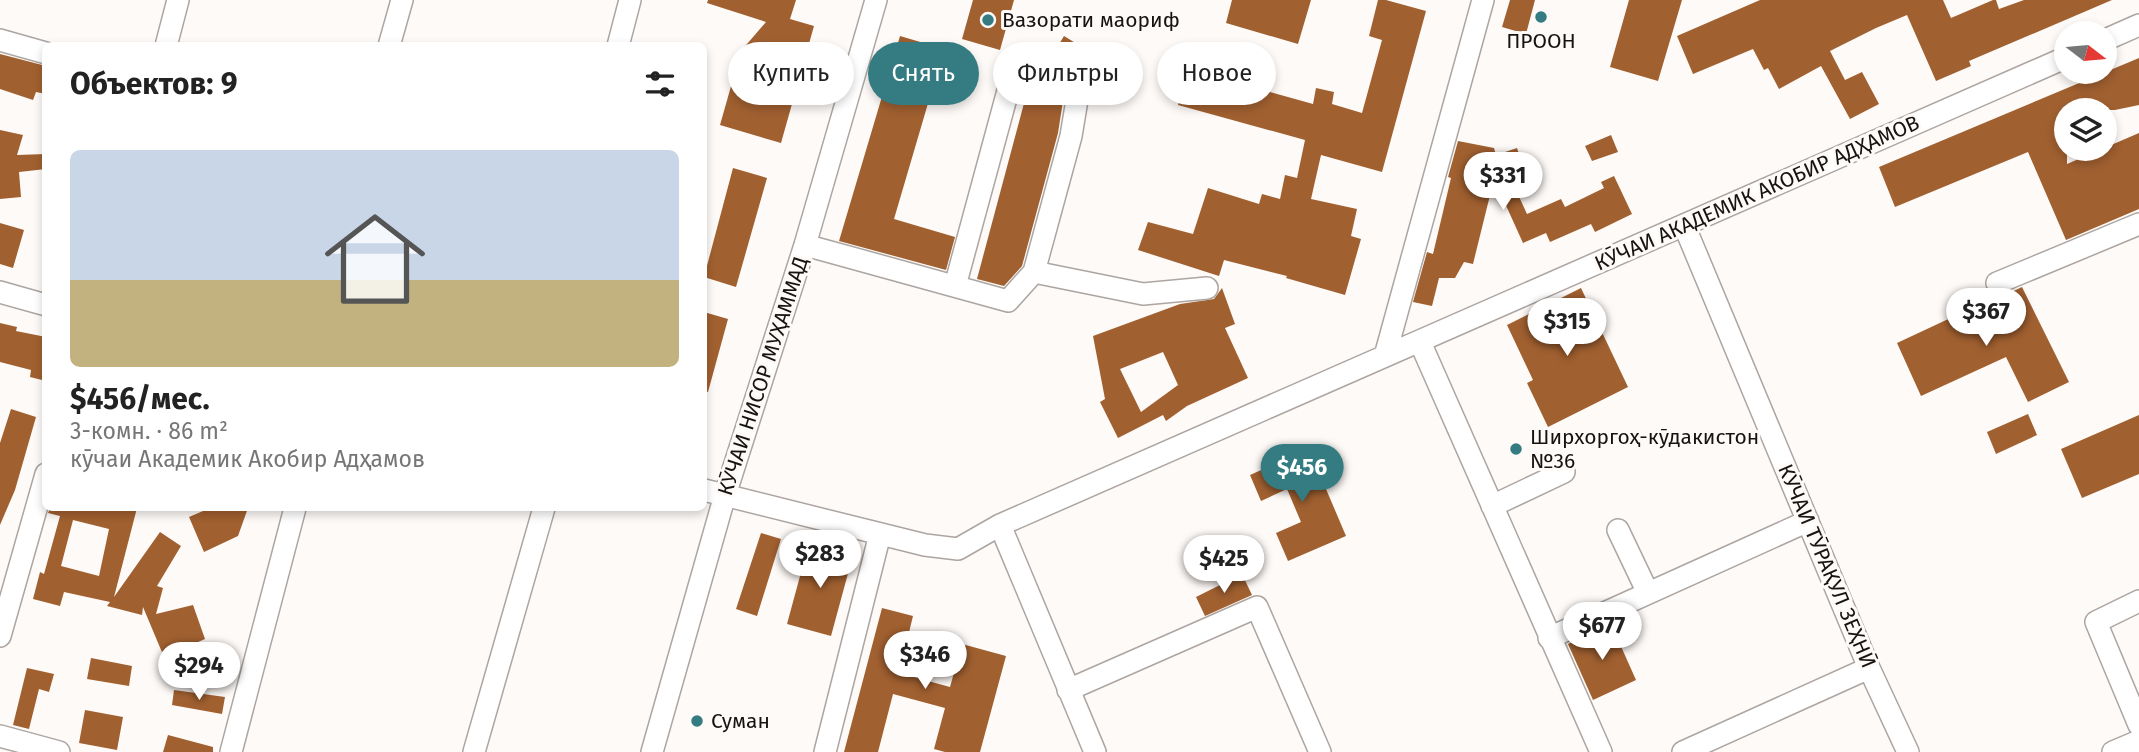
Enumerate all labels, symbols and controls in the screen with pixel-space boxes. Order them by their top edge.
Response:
place label: Вазорати маориф [1002,7,1180,33]
marker: ПРООН [1533,9,1549,25]
marker: Вазорати маориф [980,12,996,28]
north arrow [2054,21,2118,84]
map controls [2054,21,2117,161]
place label: ПРООН [1506,28,1576,54]
chip: Купить [728,42,854,105]
chip: Снять [868,42,979,105]
chip: Фильтры [993,42,1143,105]
chip: Новое [1157,42,1276,105]
icon: filters [641,65,679,103]
text: Объектов: 9 [70,66,237,102]
button: layers [2054,98,2117,161]
street label: КӮЧАИ АКАДЕМИК АКОБИР АДҲАМОВ [1591,109,1923,277]
pin: $331 [1462,152,1544,212]
text: $331 [1480,161,1526,189]
icon: home [312,196,438,322]
street label: КӮЧАИ НИСОР МУҲАММАД [712,253,814,499]
pin: $367 [1945,288,2027,348]
text: $367 [1962,297,2010,325]
pin: $315 [1526,298,1608,358]
text: $315 [1543,307,1591,335]
text: $456/мес. [70,381,210,417]
text: 3-комн. · 86 m² [70,417,228,445]
place label: Ширхоргоҳ-кӯдакистон №36 [1530,424,1759,474]
marker: Ширхоргоҳ-кӯдакистон №36 [1508,441,1524,457]
pin: $456 [1261,444,1343,504]
text: кӯчаи Академик Акобир Адҳамов [70,445,425,473]
text: $456 [1277,453,1327,481]
street label: КӮЧАИ ТӮРАҚУЛ ЗЕҲНӢ [1772,460,1882,672]
pin: $283 [779,530,861,590]
pin: $425 [1183,536,1265,595]
text: $283 [795,539,845,567]
text: $425 [1199,544,1249,572]
pin: $677 [1561,602,1643,662]
text: $677 [1579,611,1625,639]
pin: $346 [884,632,966,691]
text: $346 [900,640,950,668]
pin: $294 [158,642,240,702]
text: $294 [174,651,224,679]
place label: Суман [711,708,770,734]
marker: Суман [689,713,705,729]

